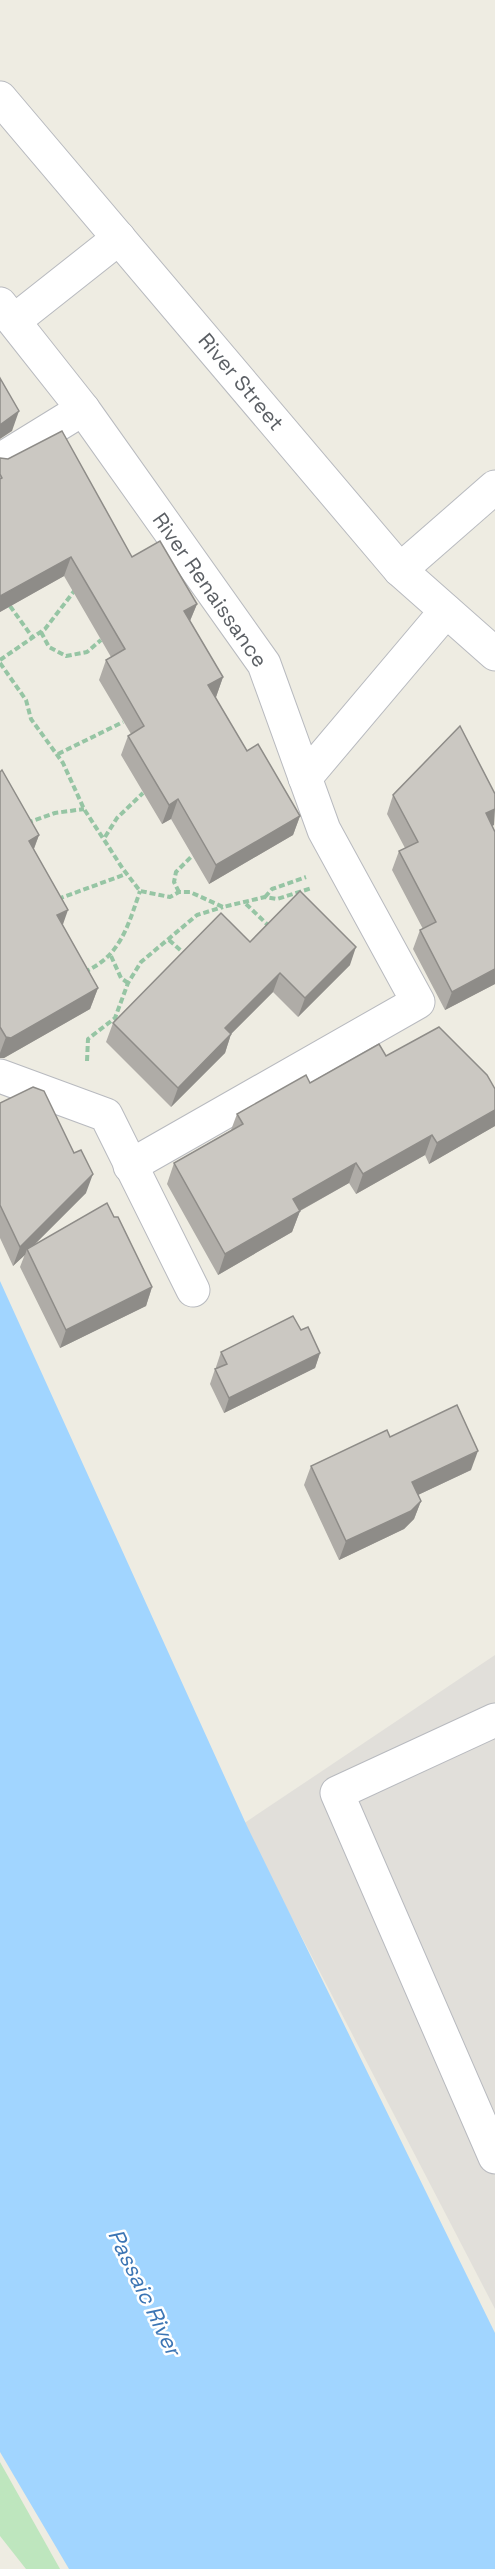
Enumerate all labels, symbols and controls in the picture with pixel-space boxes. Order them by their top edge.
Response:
street label: River Street [193,327,290,436]
street label: River Renaissance [147,507,274,672]
water label: Passaic River [102,2224,189,2362]

